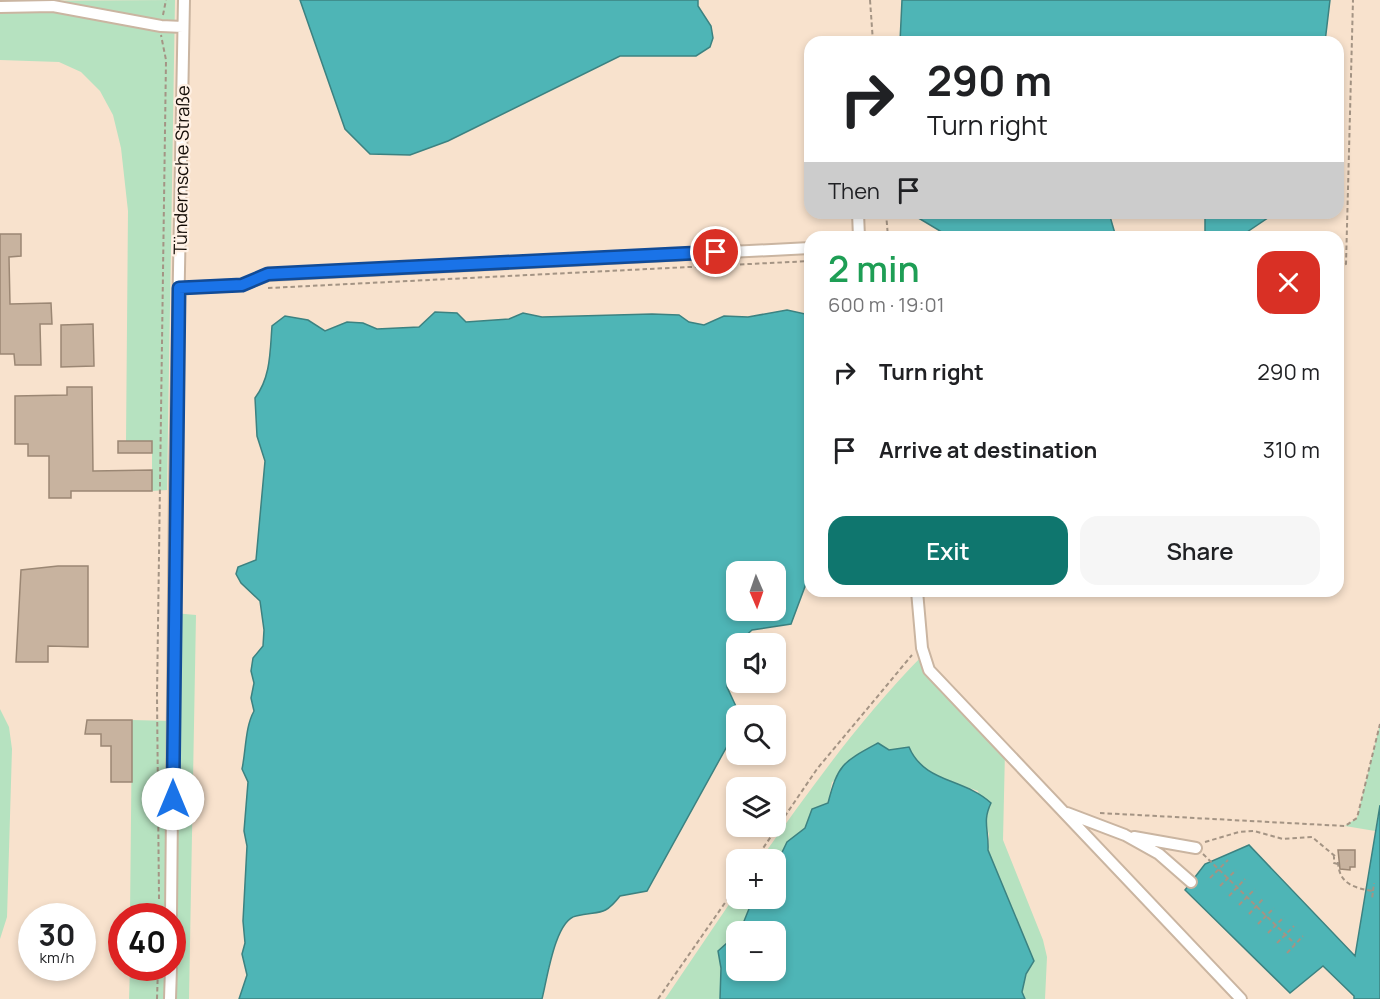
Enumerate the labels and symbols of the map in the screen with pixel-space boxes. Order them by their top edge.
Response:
street label: Tündernsche Straße [168,85,194,255]
pin [690,226,741,277]
north arrow [726,561,786,621]
position arrow [141,767,205,831]
speed limit sign: 40 [108,903,186,981]

